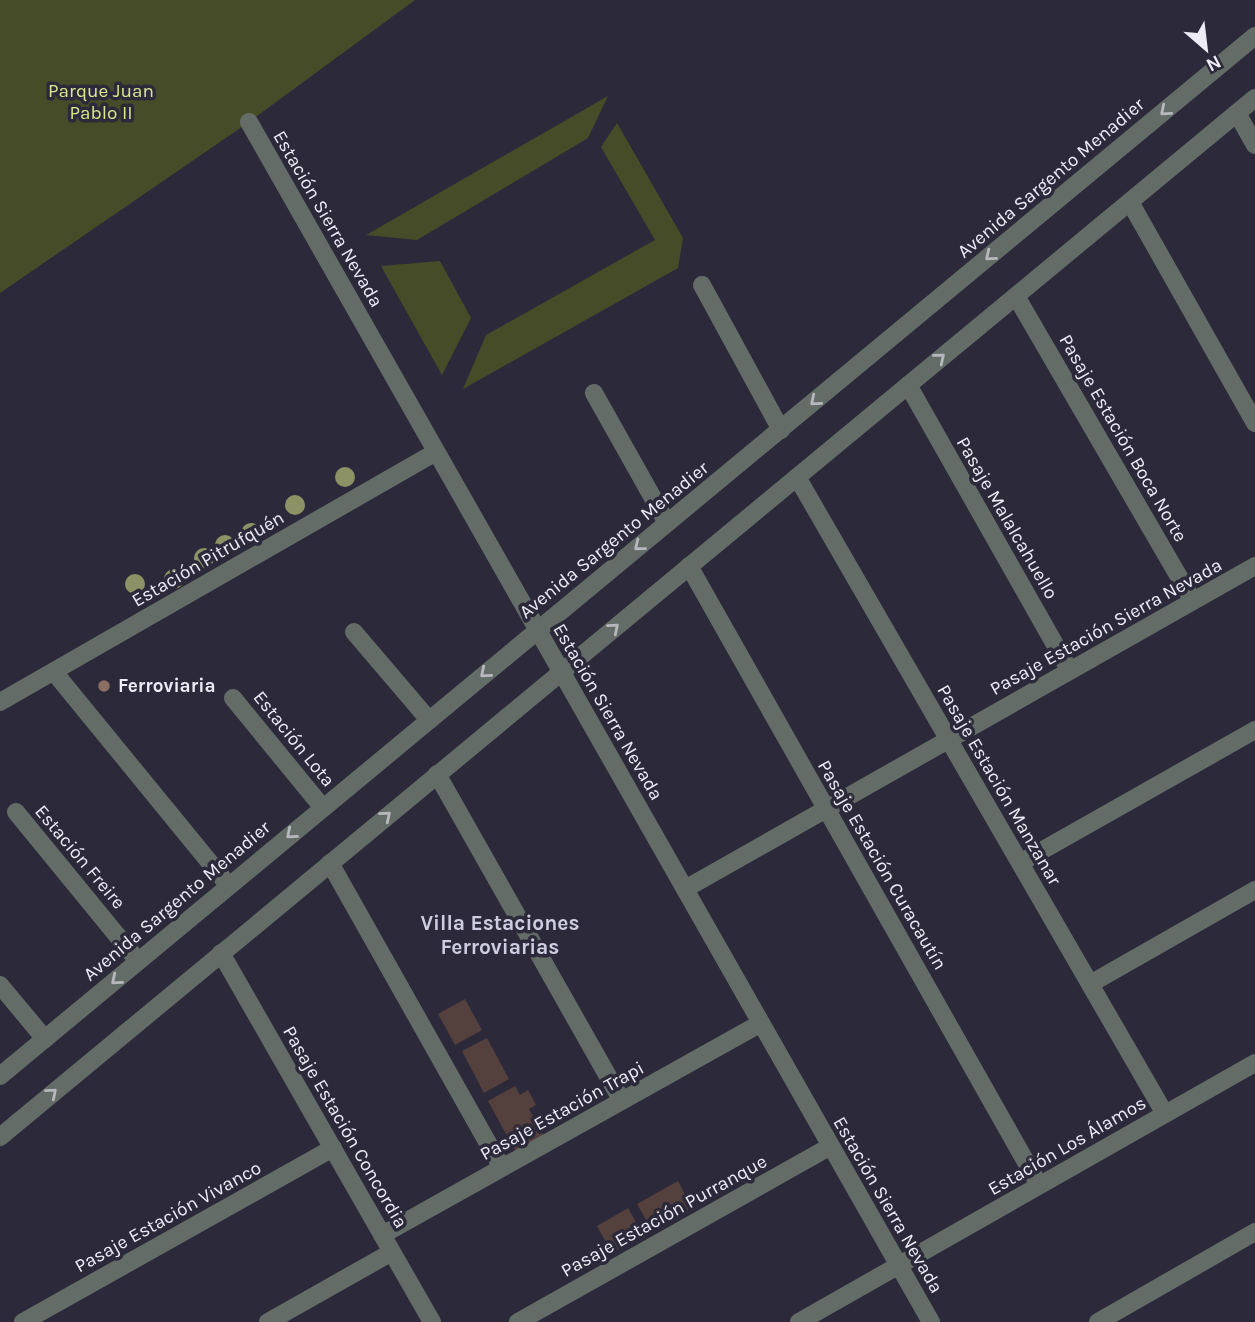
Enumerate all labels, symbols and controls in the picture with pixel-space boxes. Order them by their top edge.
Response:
north arrow [1171,14,1241,84]
text: N [1202,50,1225,76]
park label: Parque Juan Pablo II [48,80,154,124]
street label: Avenida Sargento Menadier [953,93,1149,263]
one-way arrow [1160,103,1173,115]
street label: Estación Sierra Nevada [268,127,388,311]
one-way arrow [985,248,998,260]
street label: Pasaje Estación Boca Norte [1055,330,1191,546]
one-way arrow [932,354,945,366]
one-way arrow [810,393,822,406]
street label: Pasaje Malalcahuello [952,433,1062,603]
street label: Avenida Sargento Menadier [515,457,713,623]
street label: Estación Pitrufquén [128,506,288,612]
one-way arrow [635,538,648,550]
street label: Pasaje Estación Sierra Nevada [986,554,1226,700]
street label: Estación Sierra Nevada [548,620,668,804]
one-way arrow [605,624,618,636]
one-way arrow [480,665,492,678]
place label: Ferroviaria [118,675,216,697]
marker: Ferroviaria [96,678,112,694]
street label: Pasaje Estación Manzanar [932,681,1066,889]
street label: Estación Lota [249,687,339,791]
street label: Pasaje Estación Curacautín [813,756,951,974]
street label: Estación Freire [30,801,130,913]
one-way arrow [378,812,391,824]
street label: Avenida Sargento Menadier [79,816,275,986]
one-way arrow [286,826,298,839]
district label: Villa Estaciones Ferroviarias [420,911,580,959]
one-way arrow [111,972,124,984]
street label: Pasaje Estación Concordia [278,1022,412,1232]
street label: Pasaje Estación Trapi [476,1057,648,1165]
one-way arrow [44,1089,57,1101]
street label: Estación Los Álamos [984,1091,1150,1200]
street label: Estación Sierra Nevada [828,1113,948,1297]
street label: Pasaje Estación Purranque [557,1150,771,1282]
street label: Pasaje Estación Vivanco [71,1157,265,1277]

